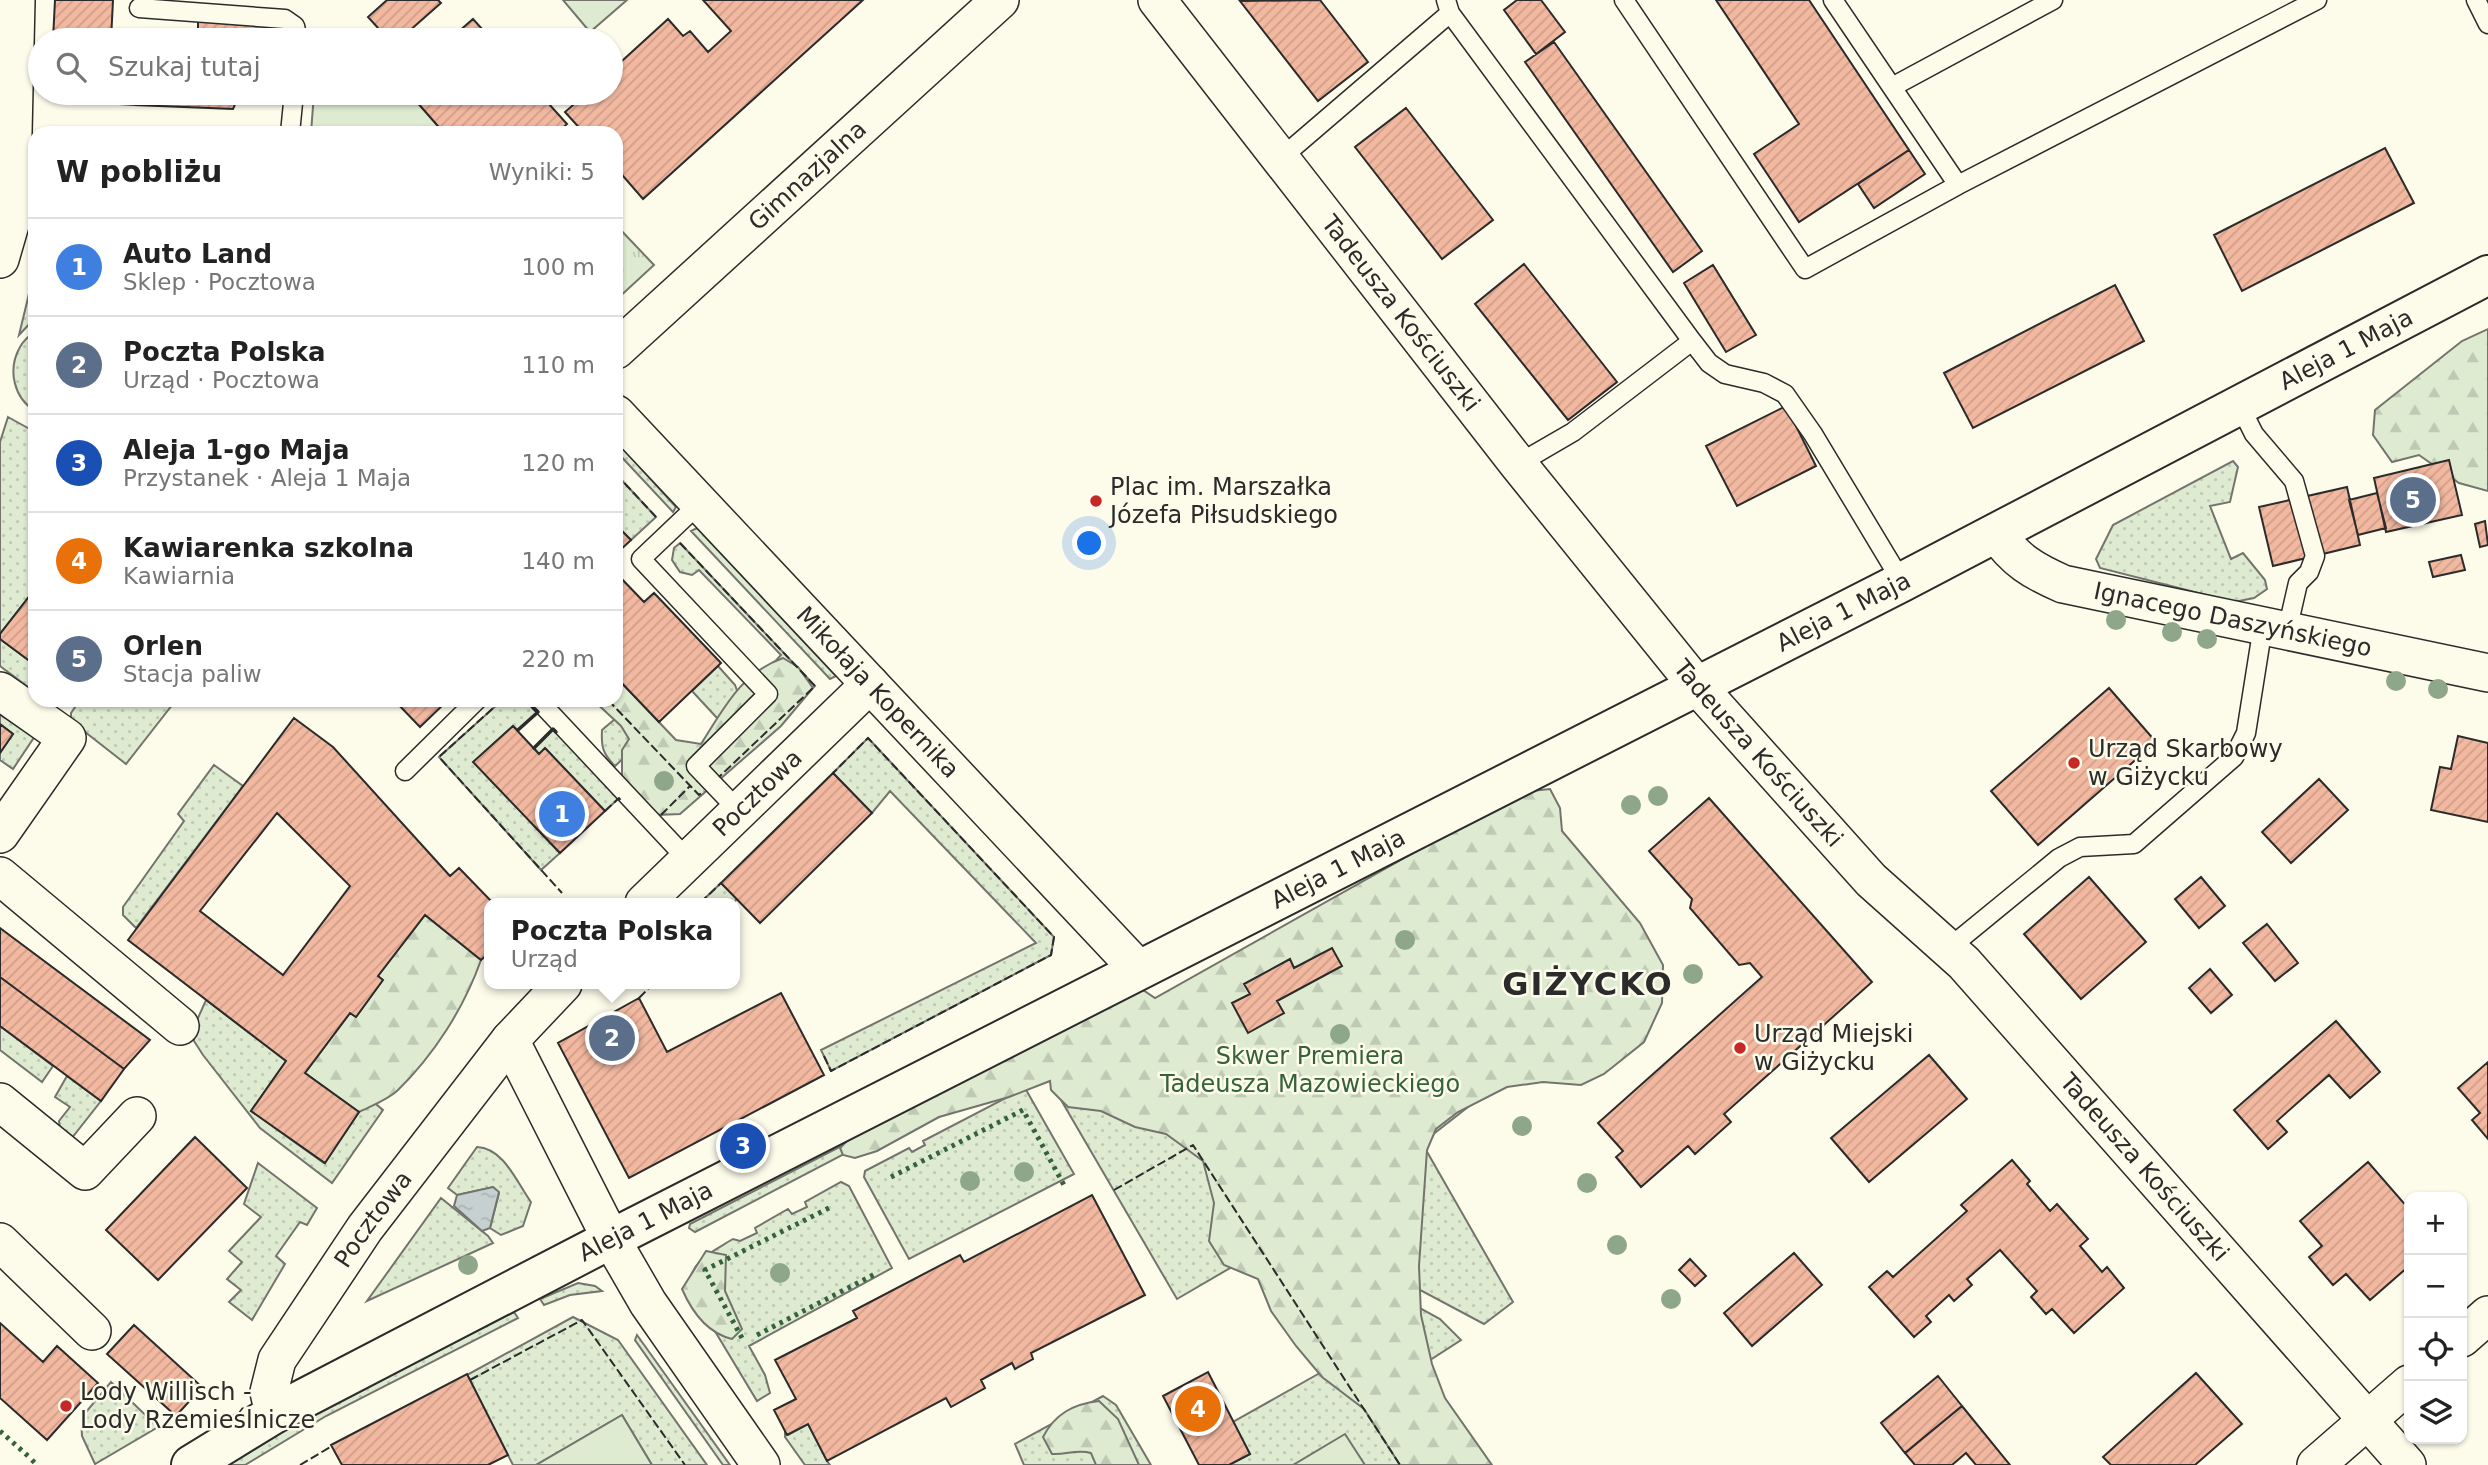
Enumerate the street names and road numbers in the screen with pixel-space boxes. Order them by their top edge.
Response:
street label: Gimnazjalna [743,115,872,236]
street label: Tadeusza Kościuszki [1315,209,1486,417]
street label: Aleja 1 Maja [2275,303,2417,396]
street label: Aleja 1 Maja [1772,566,1915,658]
street label: Ignacego Daszyńskiego [2091,577,2374,662]
street label: Mikołaja Kopernika [791,601,965,784]
street label: Tadeusza Kościuszki [1667,653,1848,853]
street label: Pocztowa [707,744,808,842]
street label: Aleja 1 Maja [1266,823,1410,915]
street label: Tadeusza Kościuszki [2054,1067,2235,1267]
street label: Pocztowa [329,1166,418,1273]
street label: Aleja 1 Maja [574,1176,717,1267]

